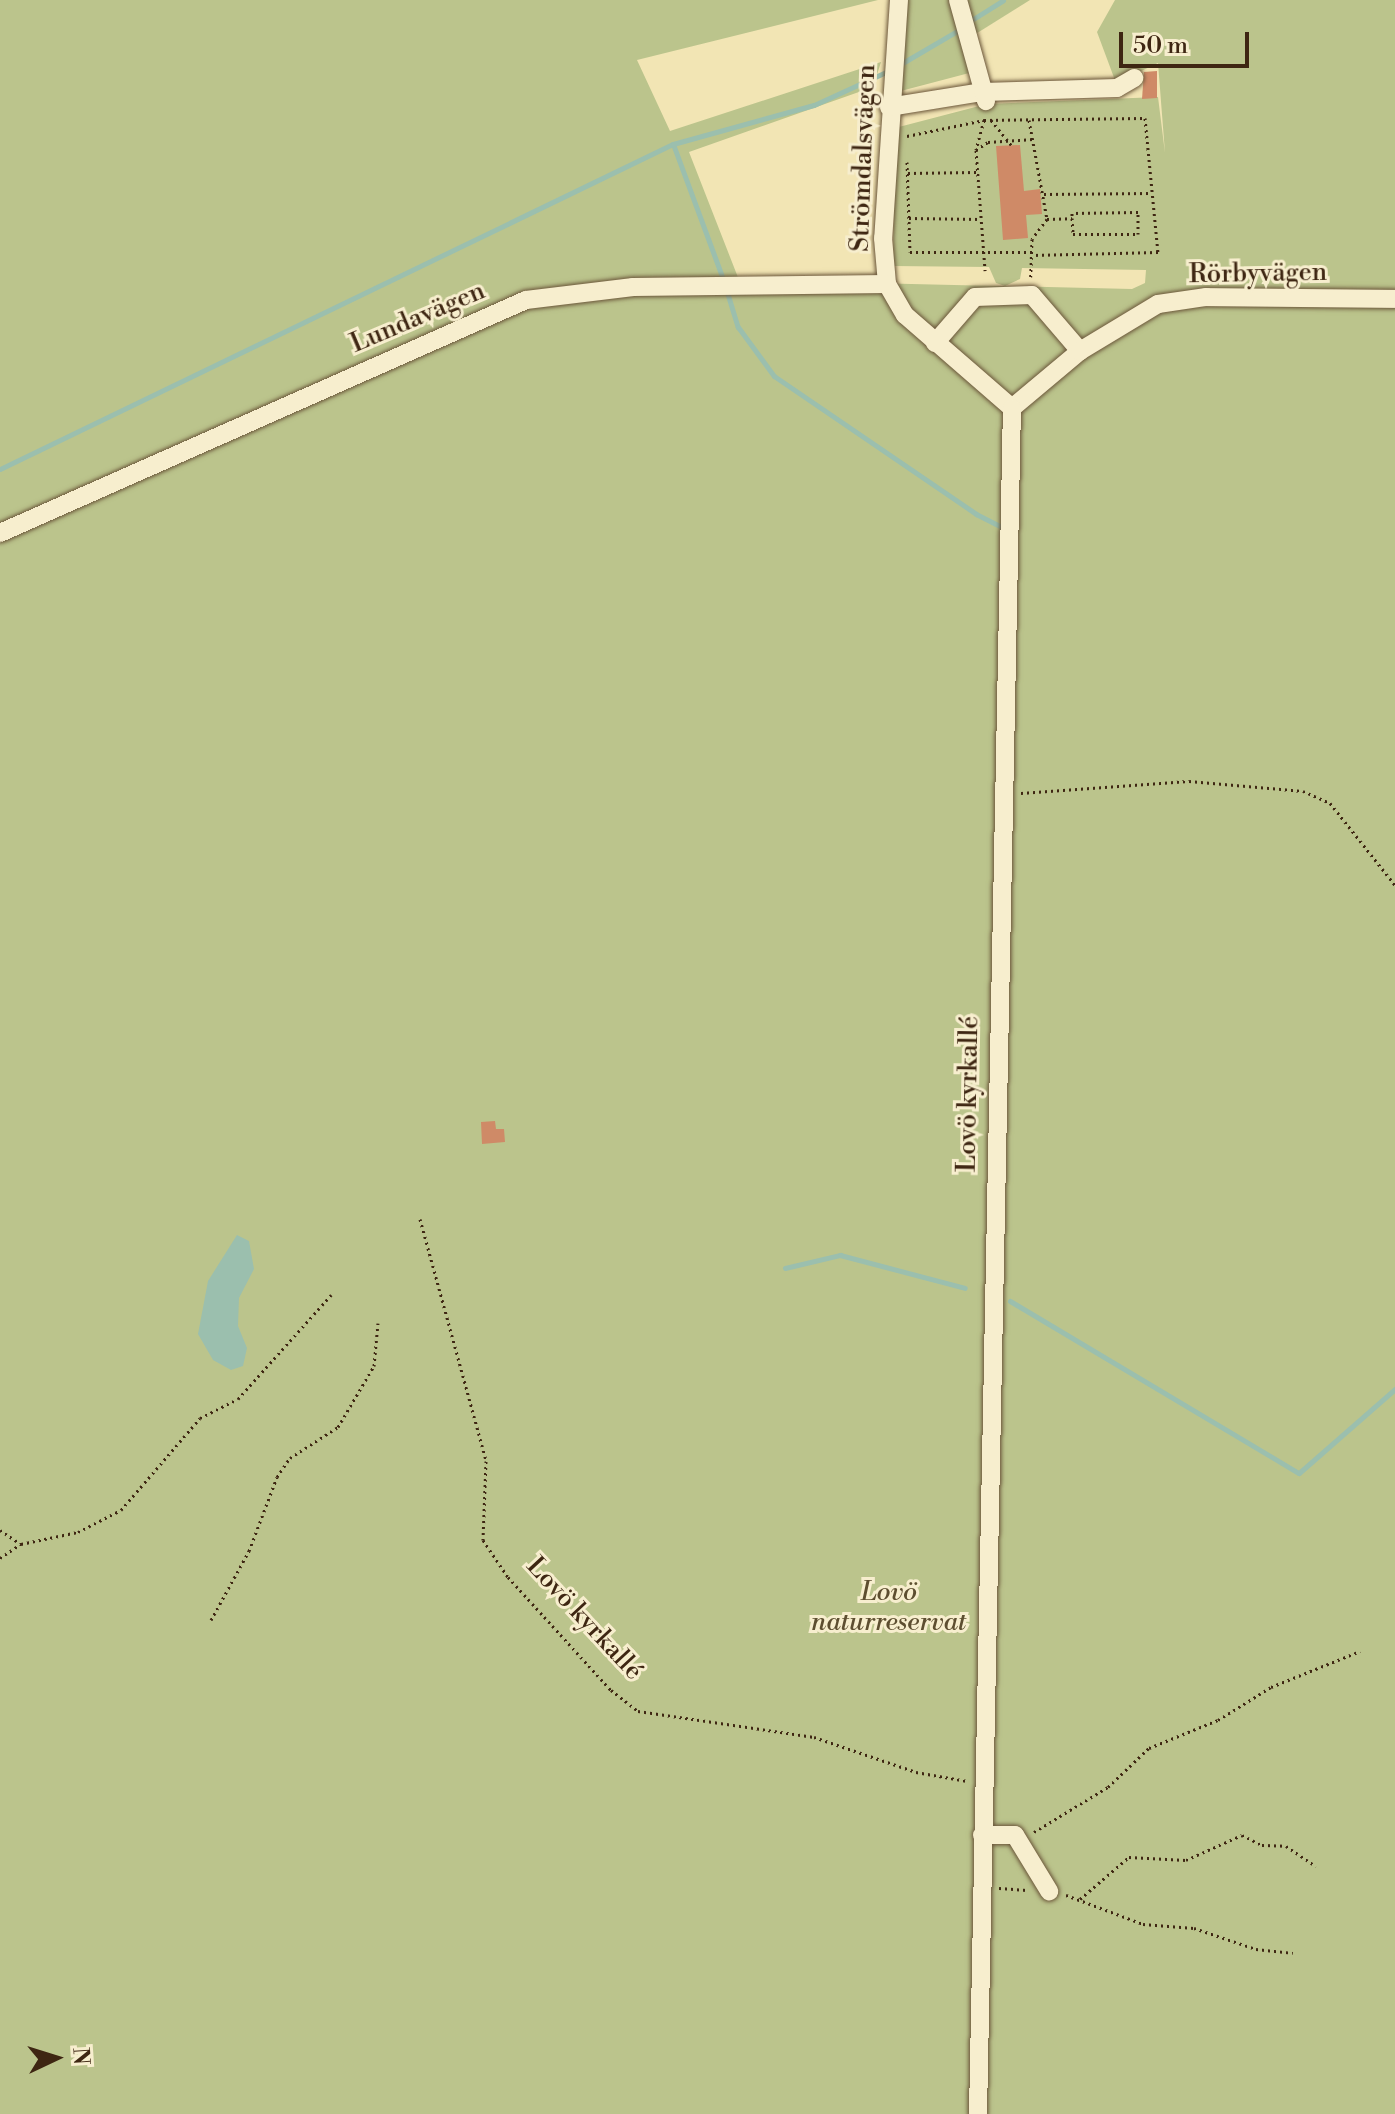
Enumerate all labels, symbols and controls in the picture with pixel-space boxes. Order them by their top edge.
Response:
scale bar [1123,16,1253,66]
text: 50 m [1133,31,1188,61]
street label: Strömdalsvägen [845,64,883,252]
street label: Rörbyvägen [1189,257,1327,291]
street label: Lundavägen [346,276,490,360]
street label: Lovö kyrkallé [952,1015,986,1173]
street label: Lovö kyrkallé [519,1551,649,1687]
park label: Lovö naturreservat [812,1577,966,1638]
north arrow [16,2018,96,2098]
text: N [66,2047,95,2066]

